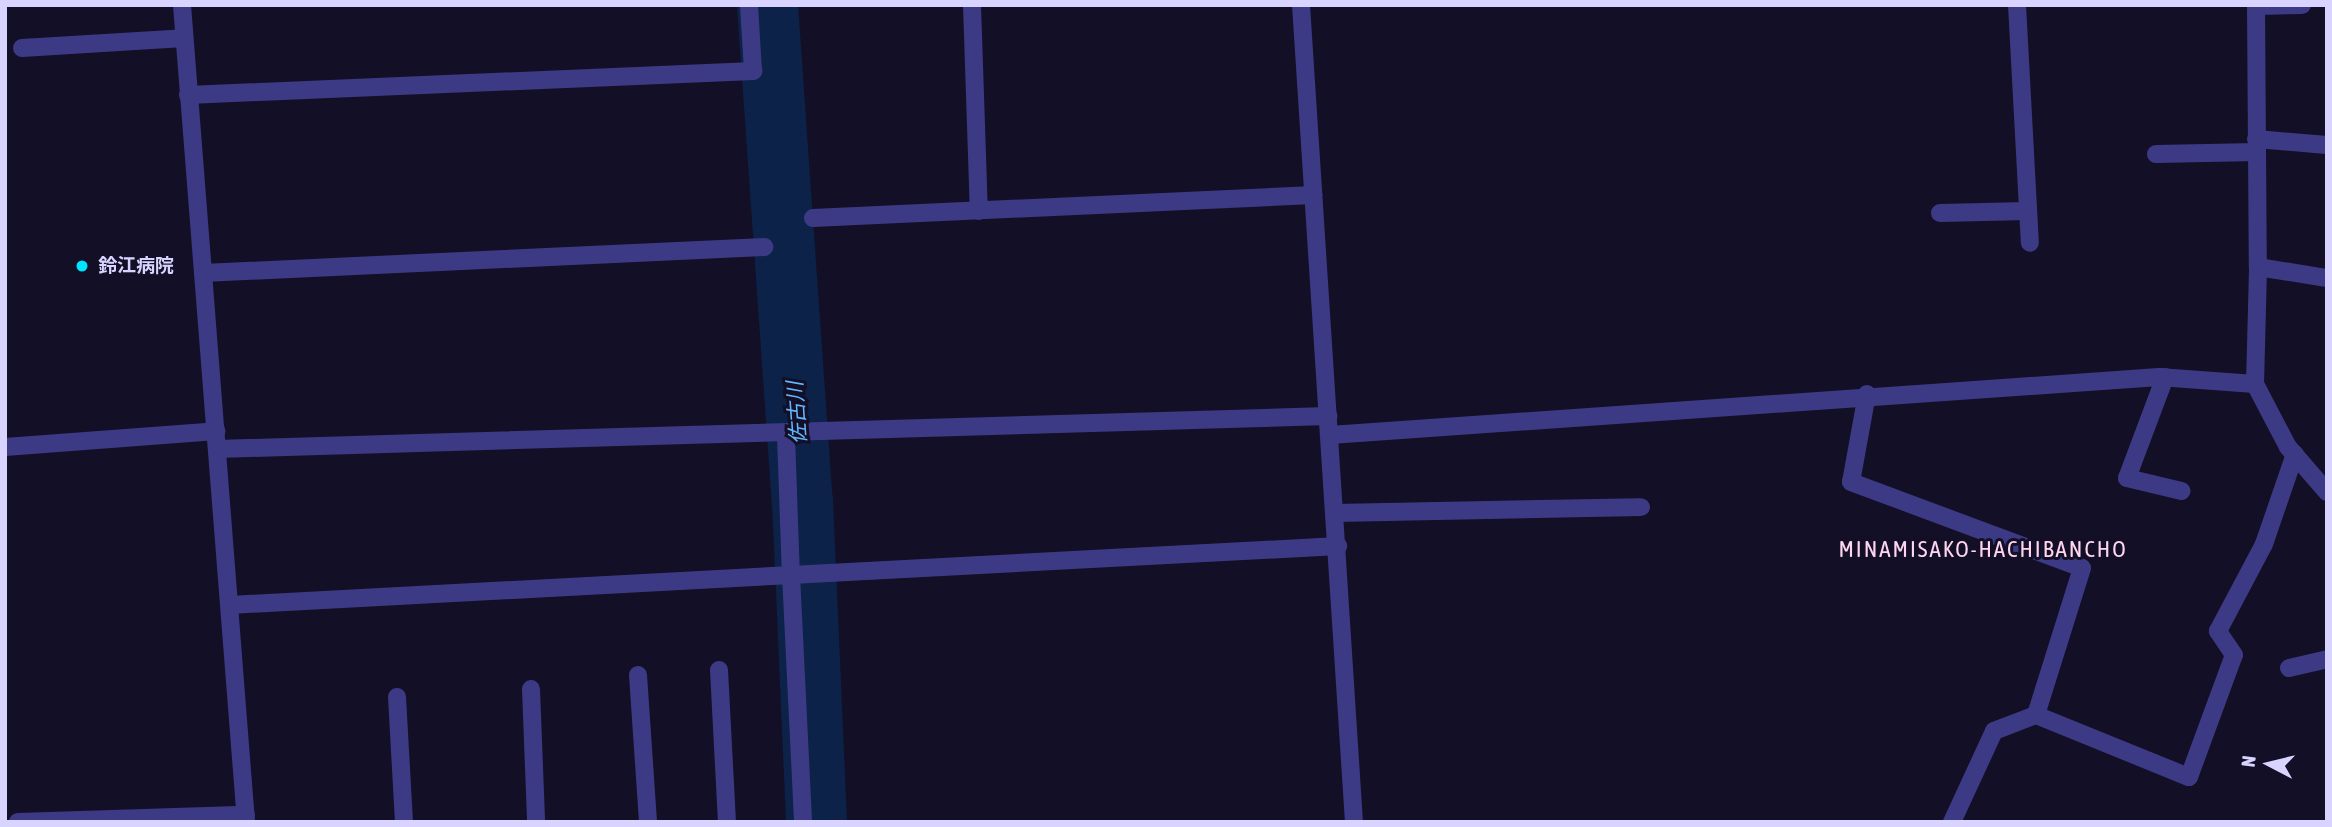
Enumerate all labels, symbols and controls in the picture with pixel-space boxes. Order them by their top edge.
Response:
place label: 鈴江病院 [98,255,174,277]
marker: 鈴江病院 [72,256,92,276]
water label: 佐古川 [781,381,811,445]
district label: MINAMISAKO-HACHIBANCHO [1841,535,2125,563]
north arrow [2234,729,2304,799]
text: N [2237,755,2260,768]

